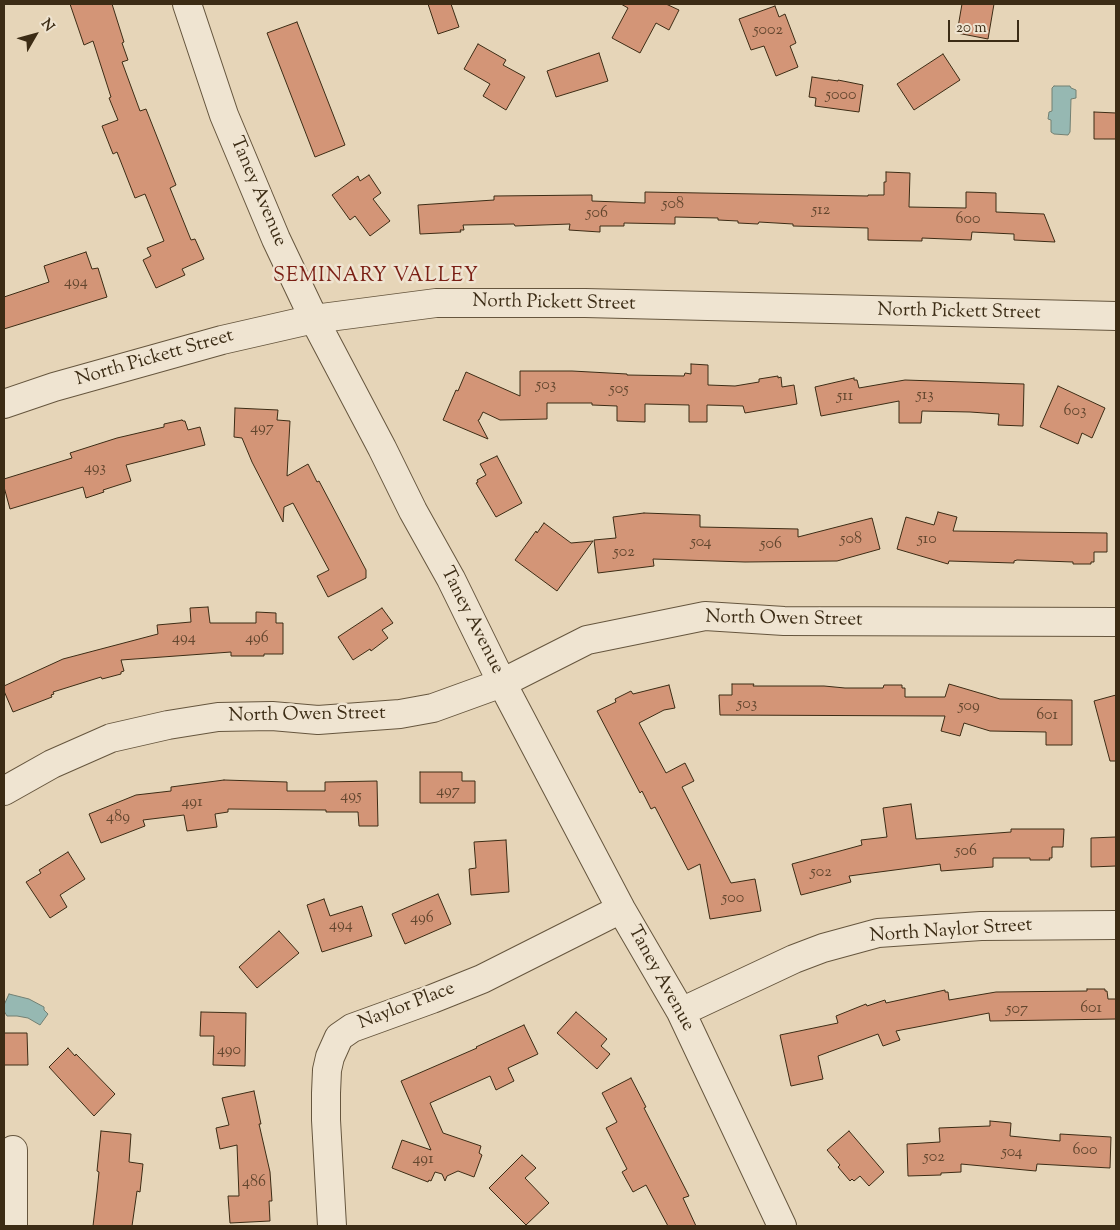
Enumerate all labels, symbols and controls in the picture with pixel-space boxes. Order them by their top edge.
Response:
north arrow [10,10,60,60]
scale bar [950,10,1021,42]
text: N [35,15,58,36]
text: 20 m [956,18,987,39]
house number: 5002 [753,21,783,41]
house number: 5000 [826,86,856,106]
street label: Taney Avenue [224,134,290,250]
house number: 508 [662,195,684,215]
house number: 512 [812,201,830,221]
house number: 506 [586,204,608,224]
house number: 600 [956,210,980,230]
district label: SEMINARY VALLEY [271,266,481,290]
house number: 494 [64,273,88,293]
street label: North Pickett Street [472,291,636,317]
street label: North Pickett Street [877,300,1041,326]
street label: North Pickett Street [73,326,237,392]
house number: 503 [536,376,556,396]
house number: 505 [609,380,629,400]
house number: 513 [916,386,934,406]
house number: 511 [837,387,853,407]
house number: 603 [1064,402,1086,422]
house number: 497 [250,419,274,439]
house number: 493 [84,459,106,479]
house number: 508 [840,530,862,550]
house number: 510 [917,530,937,550]
house number: 504 [690,533,712,553]
house number: 506 [760,535,782,555]
house number: 502 [613,543,635,563]
street label: Taney Avenue [434,564,508,678]
street label: North Owen Street [705,607,863,633]
house number: 494 [172,629,196,649]
house number: 496 [245,629,269,649]
house number: 503 [737,695,757,715]
house number: 509 [958,697,980,717]
street label: North Owen Street [228,703,386,729]
house number: 601 [1036,706,1058,726]
house number: 497 [436,782,460,802]
house number: 495 [340,787,362,807]
house number: 491 [181,793,203,813]
house number: 489 [106,808,130,828]
house number: 506 [955,842,977,862]
house number: 502 [810,863,832,883]
house number: 500 [722,889,744,909]
house number: 496 [410,909,434,929]
street label: North Naylor Street [869,915,1033,949]
house number: 494 [329,916,353,936]
street label: Taney Avenue [622,922,698,1036]
street label: Naylor Place [356,978,458,1036]
house number: 601 [1080,999,1102,1019]
house number: 507 [1006,1000,1028,1020]
house number: 490 [217,1041,241,1061]
house number: 600 [1073,1141,1097,1161]
house number: 504 [1001,1143,1023,1163]
house number: 502 [923,1148,945,1168]
house number: 491 [412,1150,434,1170]
house number: 486 [242,1173,266,1193]

